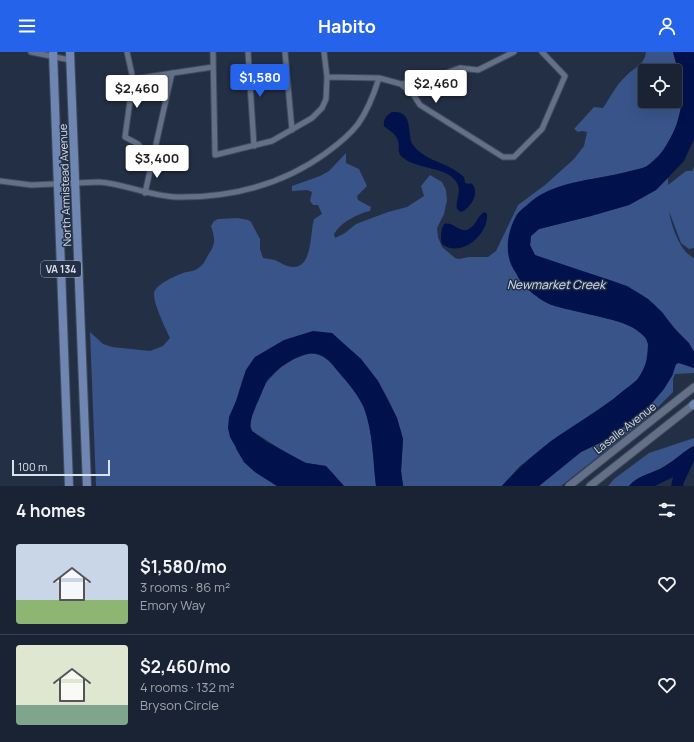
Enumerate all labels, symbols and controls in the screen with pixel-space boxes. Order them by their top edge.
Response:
text: Habito [318,14,376,38]
icon: menu [16,15,38,37]
icon: person [656,15,678,37]
pin: $1,580 [227,64,293,98]
map controls [638,64,682,108]
button: locate [638,64,682,108]
text: $1,580 [239,68,281,86]
pin: $2,460 [403,70,469,104]
text: $2,460 [414,74,458,92]
pin: $2,460 [104,75,170,109]
text: $2,460 [115,79,159,97]
street label: North Armistead Avenue [55,123,74,247]
pin: $3,400 [124,145,190,179]
text: $3,400 [135,149,179,167]
road number: VA 134 [41,261,81,277]
water label: Newmarket Creek [507,276,607,293]
street label: Lasalle Avenue [591,398,659,457]
scale bar [12,458,110,477]
text: 100 m [18,459,47,474]
text: 4 homes [16,499,85,522]
icon: filters [656,499,678,521]
text: $1,580/mo [140,555,227,578]
icon: home [48,560,96,608]
icon: heart [656,573,678,595]
text: 3 rooms · 86 m² [140,578,230,596]
text: Emory Way [140,596,205,614]
text: $2,460/mo [140,655,231,678]
icon: home [48,661,96,709]
icon: heart [656,674,678,696]
text: 4 rooms · 132 m² [140,678,235,696]
text: Bryson Circle [140,696,219,714]

